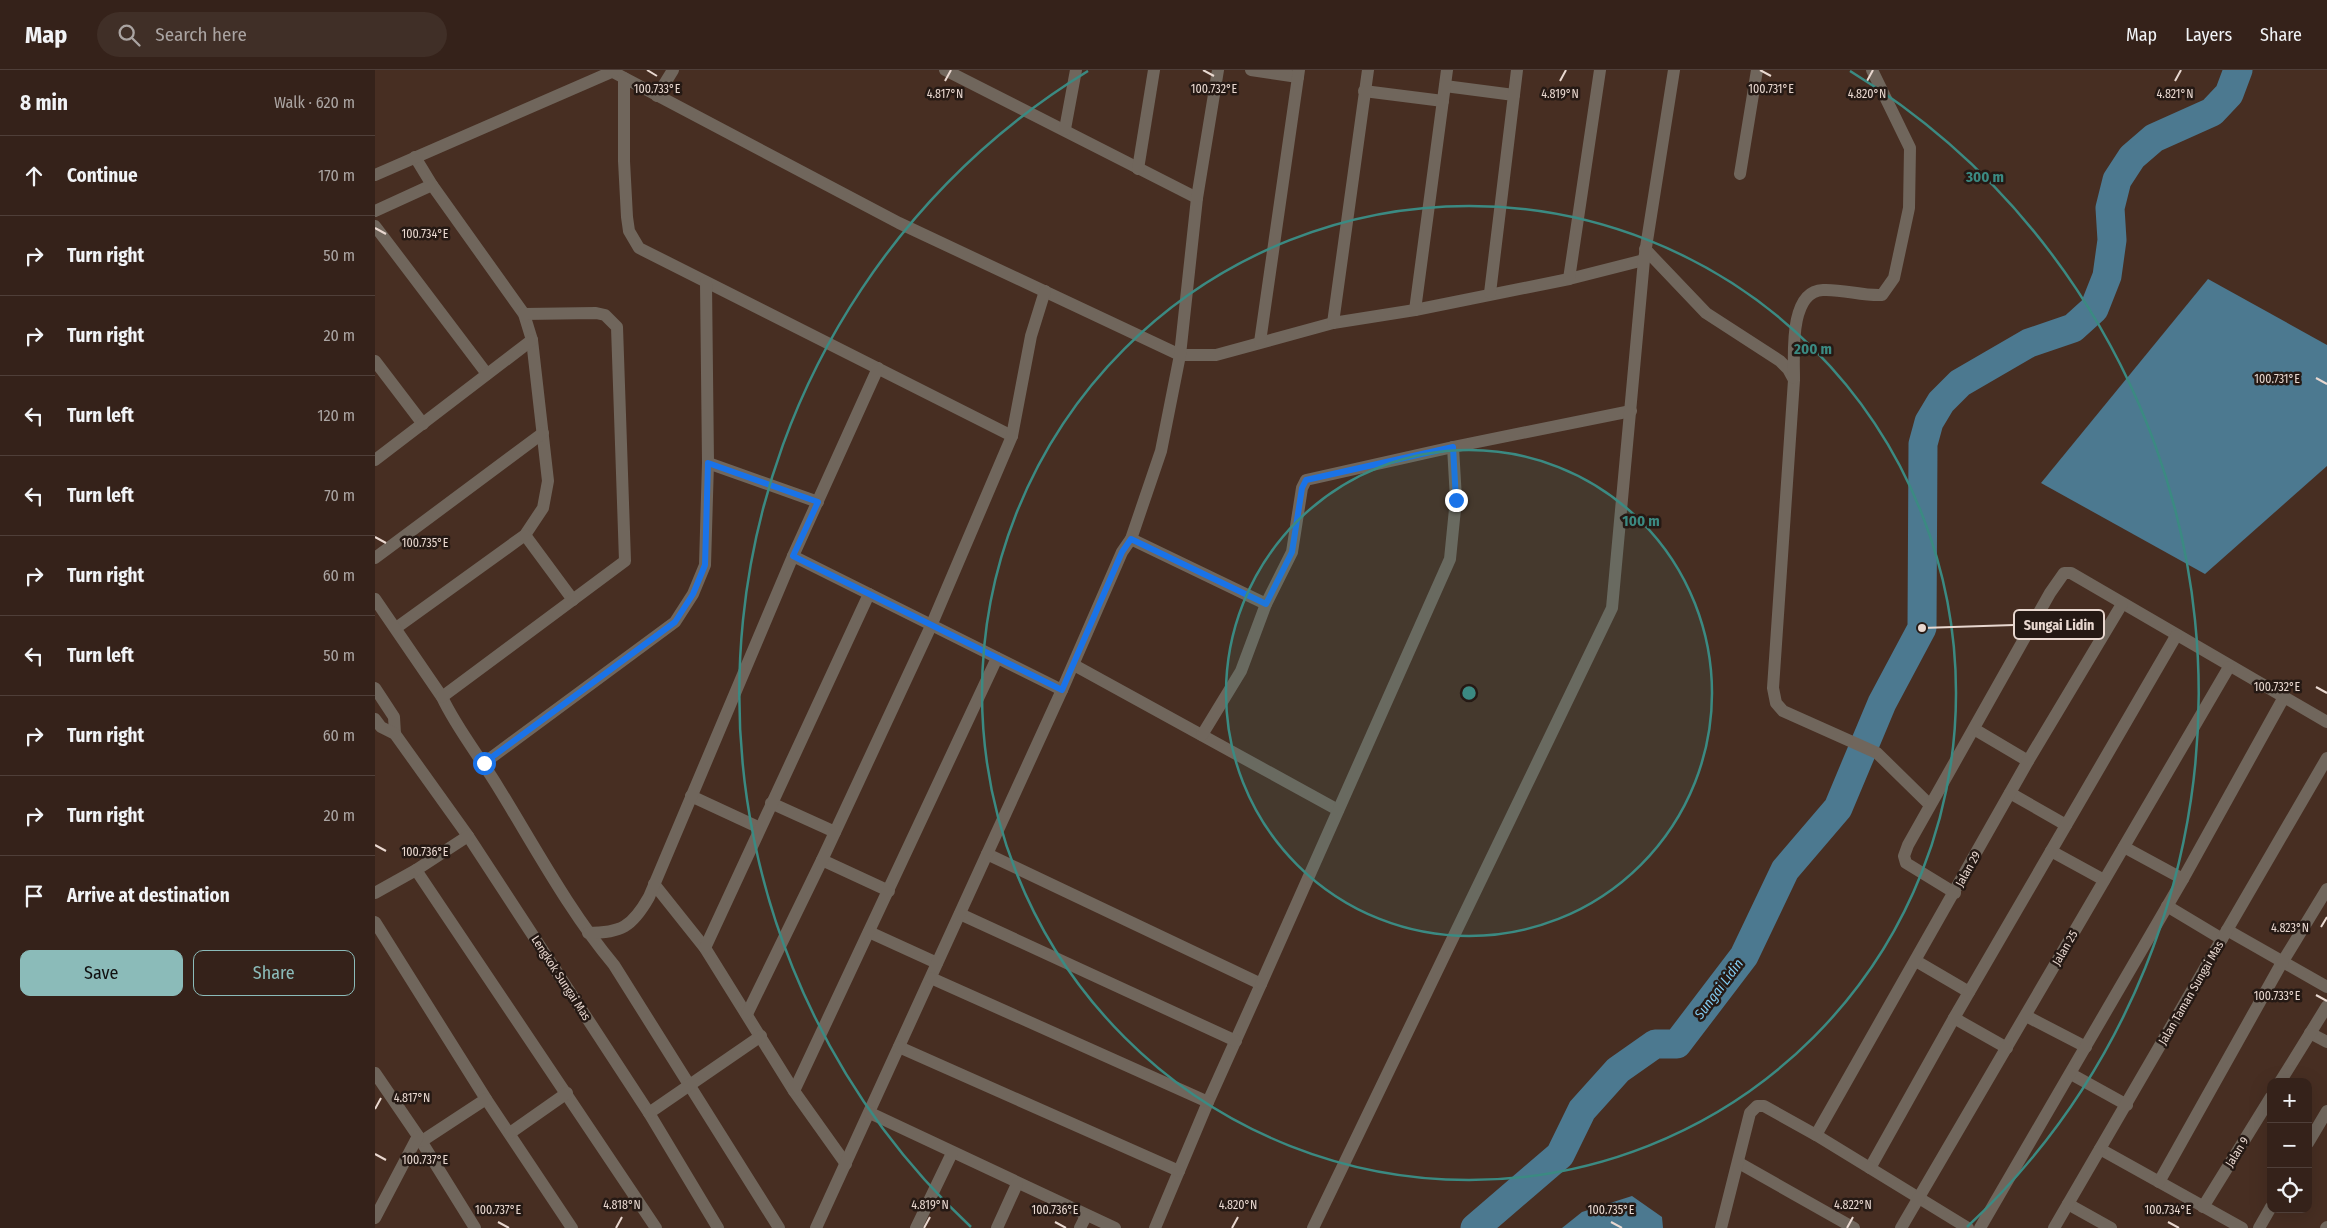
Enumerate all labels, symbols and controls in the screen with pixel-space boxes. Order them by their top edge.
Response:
search box [97,12,447,57]
text: Map [25,21,67,49]
icon: search [115,21,143,49]
text: Search here [155,23,247,46]
text: Map [2126,24,2157,46]
text: Layers [2185,24,2232,46]
text: Share [2260,24,2302,46]
text: 100.733°E [634,82,681,96]
text: 100.732°E [1191,82,1238,96]
text: 100.731°E [1748,82,1794,96]
text: 4.817°N [927,87,963,101]
text: 4.819°N [1541,87,1579,101]
text: 4.820°N [1848,87,1886,101]
text: 4.821°N [2157,87,2193,101]
text: 8 min [20,90,68,116]
text: Walk · 620 m [274,93,355,112]
icon: ahead [20,162,48,190]
text: Continue [67,164,138,187]
text: 170 m [318,166,355,185]
text: 300 m [1965,168,2004,186]
text: 100.734°E [402,227,449,241]
icon: right [20,242,48,270]
text: Turn right [67,244,144,267]
text: 50 m [323,246,355,265]
icon: right [20,322,48,350]
text: Turn right [67,324,144,347]
text: 20 m [324,326,355,345]
text: 200 m [1793,340,1832,358]
text: 100.731°E [2254,372,2300,386]
icon: left [20,402,48,430]
text: Turn left [67,404,134,427]
text: 120 m [317,406,355,425]
icon: left [20,482,48,510]
text: Turn left [67,484,134,507]
text: 70 m [324,486,355,505]
route end [1445,489,1468,512]
text: 100 m [1622,512,1660,530]
text: 100.735°E [402,536,449,550]
icon: right [20,562,48,590]
text: Turn right [67,564,144,587]
text: 60 m [323,566,355,585]
callout: Sungai Lidin [2014,610,2104,639]
text: Sungai Lidin [2024,617,2094,634]
icon: left [20,642,48,670]
text: Turn left [67,644,134,667]
text: 50 m [323,646,355,665]
text: 100.732°E [2254,680,2301,694]
centre of rings [1460,684,1478,702]
icon: right [20,722,48,750]
text: Turn right [67,724,144,747]
text: 60 m [323,726,355,745]
route start [473,752,496,775]
icon: right [20,802,48,830]
text: Turn right [67,804,144,827]
text: 20 m [324,806,355,825]
text: 100.736°E [401,845,449,859]
street label: Jalan 29 [1953,849,1983,889]
icon: arrive [20,882,48,910]
text: Arrive at destination [67,884,230,907]
text: 4.823°N [2271,921,2309,935]
street label: Jalan 25 [2049,928,2081,968]
street label: Lengkok Sungai Mas [528,933,594,1023]
street label: Jalan Taman Sungai Mas [2156,939,2226,1047]
button: Save [20,950,183,996]
button: Share [193,950,355,996]
water label: Sungai Lidin [1690,956,1747,1023]
text: 100.733°E [2254,989,2301,1003]
map controls [2267,1078,2312,1213]
button: + [2267,1078,2312,1123]
text: 4.817°N [394,1091,430,1105]
button: − [2267,1123,2312,1168]
street label: Jalan 9 [2222,1134,2252,1170]
text: 100.737°E [402,1153,448,1167]
button: locate [2267,1168,2312,1213]
text: 4.818°N [603,1198,641,1212]
text: 4.819°N [911,1198,949,1212]
text: 4.820°N [1219,1198,1257,1212]
text: 4.822°N [1834,1198,1872,1212]
text: 100.737°E [475,1203,521,1217]
text: 100.736°E [1031,1203,1079,1217]
text: 100.735°E [1588,1203,1635,1217]
text: 100.734°E [2145,1203,2192,1217]

